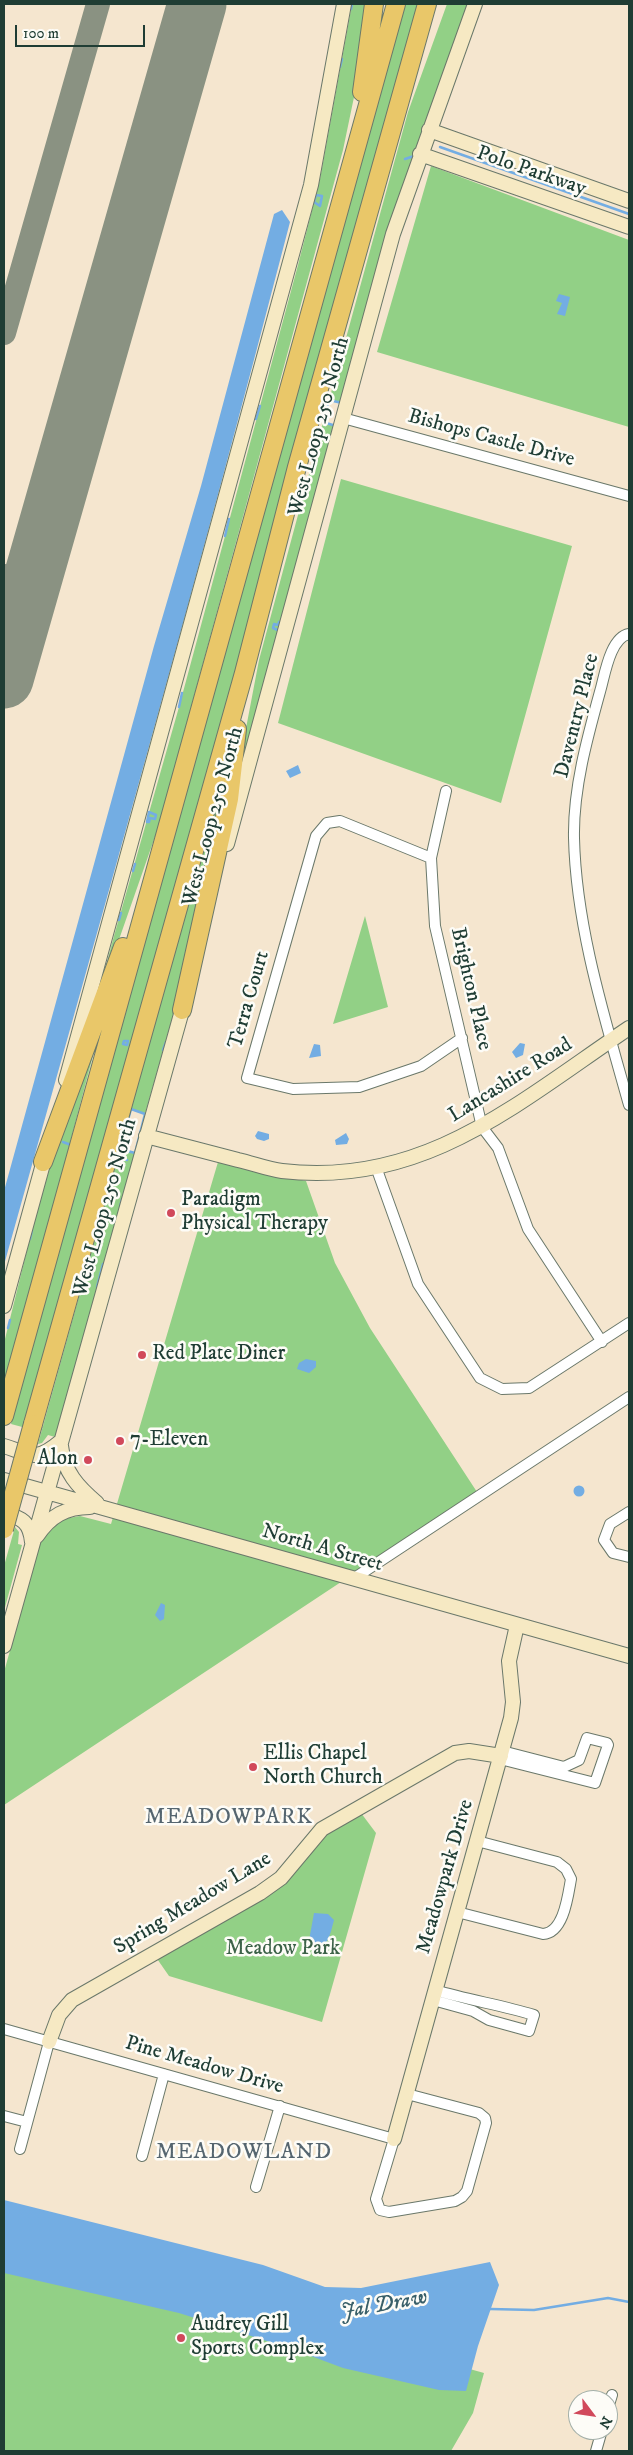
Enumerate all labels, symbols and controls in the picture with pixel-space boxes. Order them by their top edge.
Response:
scale bar [18,15,148,47]
text: 100 m [23,24,59,43]
street label: Polo Parkway [473,141,589,203]
street label: West Loop 250 North [284,335,356,519]
street label: Bishops Castle Drive [405,405,577,473]
street label: Daventry Place [550,651,606,781]
street label: West Loop 250 North [178,725,250,909]
street label: Brighton Place [444,925,496,1053]
street label: Terra Court [224,948,276,1052]
street label: Lancashire Road [445,1033,577,1129]
street label: West Loop 250 North [68,1116,144,1300]
place label: Paradigm Physical Therapy [181,1188,328,1238]
marker: Paradigm Physical Therapy [165,1207,177,1219]
place label: Red Plate Diner [152,1342,285,1368]
marker: Red Plate Diner [136,1349,148,1361]
place label: 7-Eleven [130,1428,208,1454]
marker: 7-Eleven [114,1435,126,1447]
place label: Alon [37,1447,78,1473]
marker: Alon [82,1454,94,1466]
street label: North A Street [259,1520,385,1578]
place label: Ellis Chapel North Church [263,1742,383,1792]
marker: Ellis Chapel North Church [247,1761,259,1773]
street label: Meadowpark Drive [412,1797,480,1957]
district label: MEADOWPARK [144,1805,314,1831]
street label: Spring Meadow Lane [110,1847,276,1961]
park label: Meadow Park [226,1937,340,1963]
street label: Pine Meadow Drive [122,2031,286,2101]
district label: MEADOWLAND [155,2140,333,2166]
water label: Jal Draw [338,2285,430,2327]
place label: Audrey Gill Sports Complex [191,2313,324,2363]
marker: Audrey Gill Sports Complex [175,2332,187,2344]
north arrow [568,2390,618,2440]
text: N [594,2413,616,2432]

